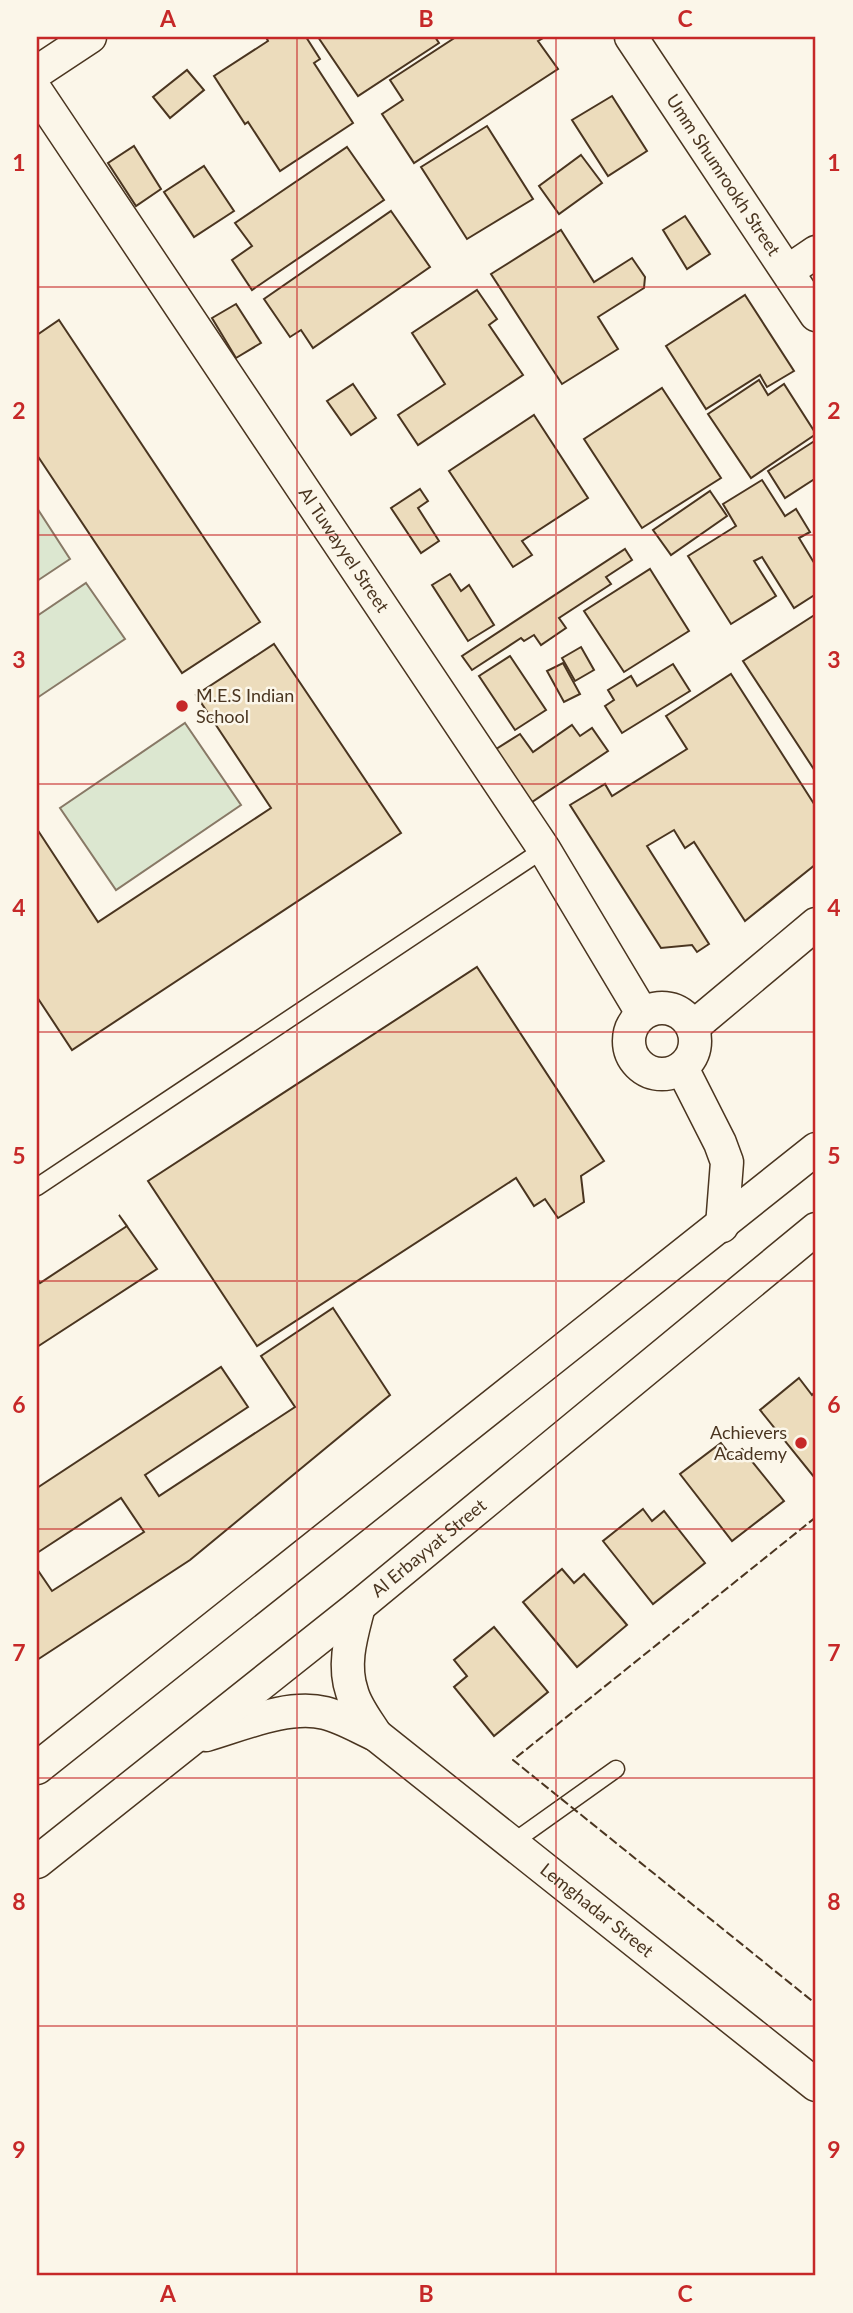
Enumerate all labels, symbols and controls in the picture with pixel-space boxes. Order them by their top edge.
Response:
text: A [159,4,177,32]
text: B [418,4,434,32]
text: C [677,4,693,32]
street label: Umm Shumrookh Street [662,90,786,260]
text: 1 [12,148,26,176]
text: 1 [827,148,841,176]
text: 2 [12,396,26,424]
text: 2 [827,396,841,424]
street label: Al Tuwayyel Street [295,482,395,617]
text: 3 [12,645,26,673]
text: 3 [827,645,841,673]
place label: M.E.S Indian School [196,684,294,727]
marker: M.E.S Indian School [174,698,190,714]
text: 4 [12,893,26,921]
text: 4 [827,893,841,921]
text: 5 [12,1141,26,1169]
text: 5 [827,1141,841,1169]
text: 6 [12,1390,26,1418]
text: 6 [827,1390,841,1418]
place label: Achievers Academy [710,1421,788,1464]
marker: Achievers Academy [793,1435,809,1451]
street label: Al Erbayyat Street [366,1493,491,1601]
text: 7 [12,1638,26,1666]
text: 7 [827,1638,841,1666]
street label: Lemghadar Street [536,1858,659,1962]
text: 8 [12,1887,26,1915]
text: 8 [827,1887,841,1915]
text: 9 [12,2135,26,2163]
text: 9 [827,2135,841,2163]
text: A [159,2279,177,2307]
text: B [418,2279,434,2307]
text: C [677,2279,693,2307]

